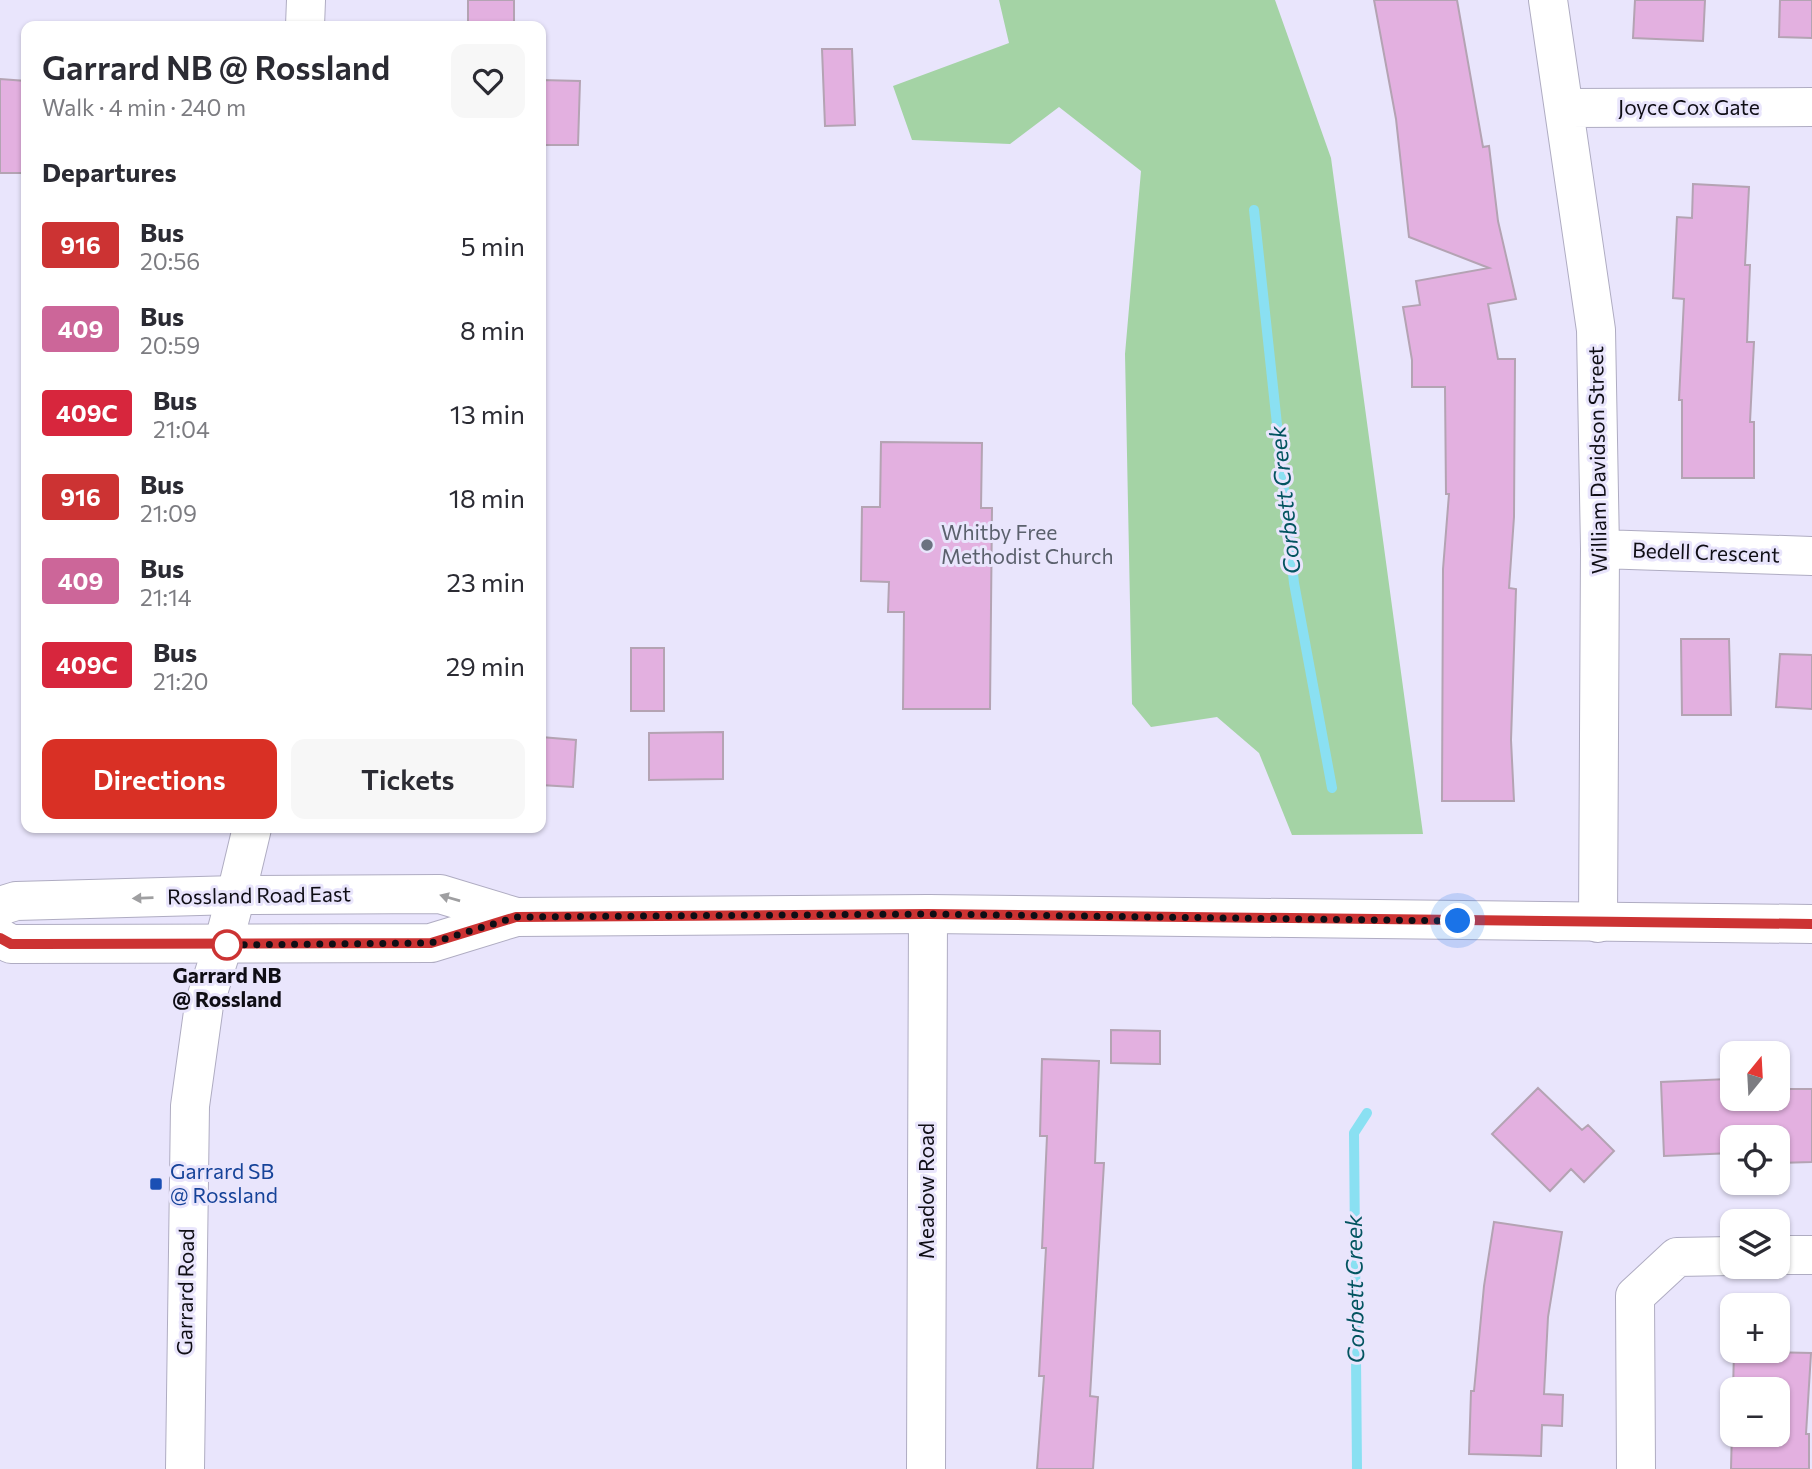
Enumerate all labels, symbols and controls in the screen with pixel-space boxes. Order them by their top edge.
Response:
button: heart [451,44,525,118]
text: Garrard NB @ Rossland [42,46,390,87]
text: Walk · 4 min · 240 m [42,93,246,121]
street label: Joyce Cox Gate [1618,94,1760,119]
text: Departures [42,156,177,187]
text: Bus [140,216,184,247]
text: 916 [60,230,101,259]
text: 5 min [461,230,525,261]
text: 20:56 [140,247,200,275]
text: Bus [140,300,184,331]
text: 409 [58,314,103,343]
text: 8 min [460,314,525,345]
text: 20:59 [140,331,200,359]
street label: William Davidson Street [1582,346,1611,574]
text: Bus [153,384,197,415]
text: 409C [56,398,118,427]
text: 13 min [450,398,525,429]
text: 21:04 [153,415,210,443]
water label: Corbett Creek [1262,424,1306,576]
text: Bus [140,468,184,499]
text: 916 [60,482,101,511]
text: 18 min [449,482,525,513]
text: 21:09 [140,499,197,527]
place label: Whitby Free Methodist Church [941,519,1113,568]
street label: Bedell Crescent [1632,536,1780,567]
marker: Whitby Free Methodist Church [919,537,935,553]
text: Bus [140,552,184,583]
text: 409 [58,566,103,595]
text: 23 min [447,566,525,597]
text: 21:14 [140,583,192,611]
text: Bus [153,636,197,667]
text: 409C [56,650,118,679]
text: 29 min [446,650,525,681]
text: 21:20 [153,667,209,695]
button: Directions [42,739,277,819]
button: Tickets [291,739,525,819]
street label: Rossland Road East [167,880,351,909]
one-way arrow [132,892,154,904]
one-way arrow [440,892,461,902]
your location [1440,903,1475,938]
marker: Garrard NB @ Rossland [212,930,242,960]
place label: Garrard NB @ Rossland [172,962,282,1011]
north arrow [1720,1041,1790,1111]
map controls [1720,1041,1790,1447]
street label: Meadow Road [913,1123,938,1259]
button: locate [1720,1125,1790,1195]
place label: Garrard SB @ Rossland [170,1158,278,1207]
marker: Garrard SB @ Rossland [148,1176,164,1192]
button: layers [1720,1209,1790,1279]
water label: Corbett Creek [1339,1214,1369,1364]
street label: Garrard Road [171,1228,198,1356]
button: + [1720,1293,1790,1363]
button: − [1720,1377,1790,1447]

